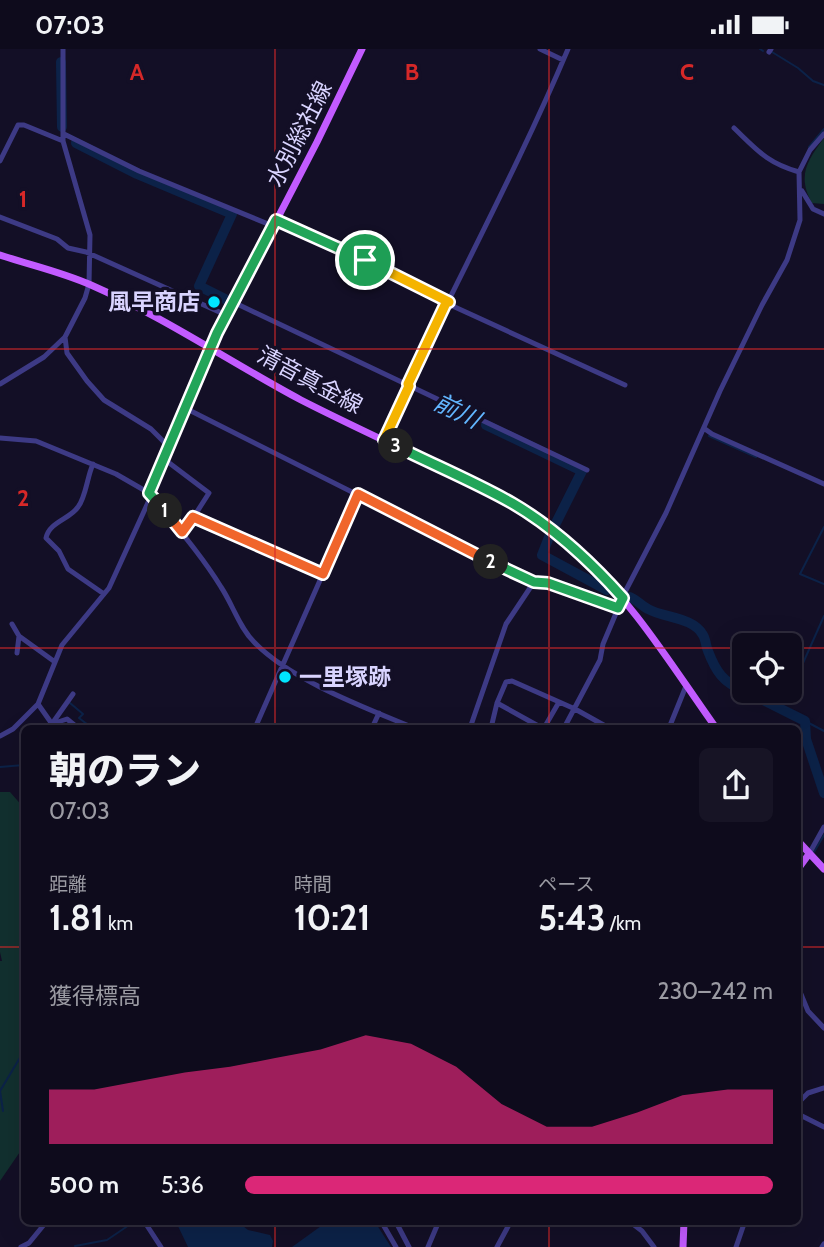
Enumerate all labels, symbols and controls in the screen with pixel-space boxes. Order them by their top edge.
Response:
text: 07:03 [35,9,105,41]
text: A [130,58,145,86]
text: B [405,58,419,86]
text: C [680,58,694,86]
street label: 水別総社線 [260,76,338,192]
text: 1 [19,185,27,213]
pin [335,230,395,290]
icon: arrive [346,241,384,279]
place label: 風早商店 [108,288,200,316]
marker: 風早商店 [206,294,222,310]
street label: 清音真金線 [253,341,367,419]
water label: 前川 [429,387,488,435]
pin: 3 [378,429,414,463]
text: 3 [390,434,401,457]
text: 2 [17,484,29,512]
pin: 1 [148,493,182,529]
text: 1 [161,499,168,522]
pin: 2 [474,545,508,579]
text: 2 [485,550,496,573]
map controls [732,633,802,703]
button: locate [732,633,802,703]
place label: 一里塚跡 [299,663,391,691]
marker: 一里塚跡 [277,669,293,685]
text: 朝のラン [49,747,201,794]
button: share [699,748,773,822]
text: 07:03 [49,797,110,825]
text: 距離 [49,873,87,896]
text: 時間 [294,873,332,896]
text: ペース [538,873,594,896]
text: 1.81 [49,896,104,939]
text: 10:21 [294,896,370,939]
text: 5:43 [538,896,606,939]
text: km [104,912,133,935]
text: /km [606,912,641,935]
text: 230–242 m [658,977,773,1005]
text: 獲得標高 [49,982,141,1010]
text: 500 m [49,1171,119,1199]
text: 5:36 [161,1171,204,1199]

